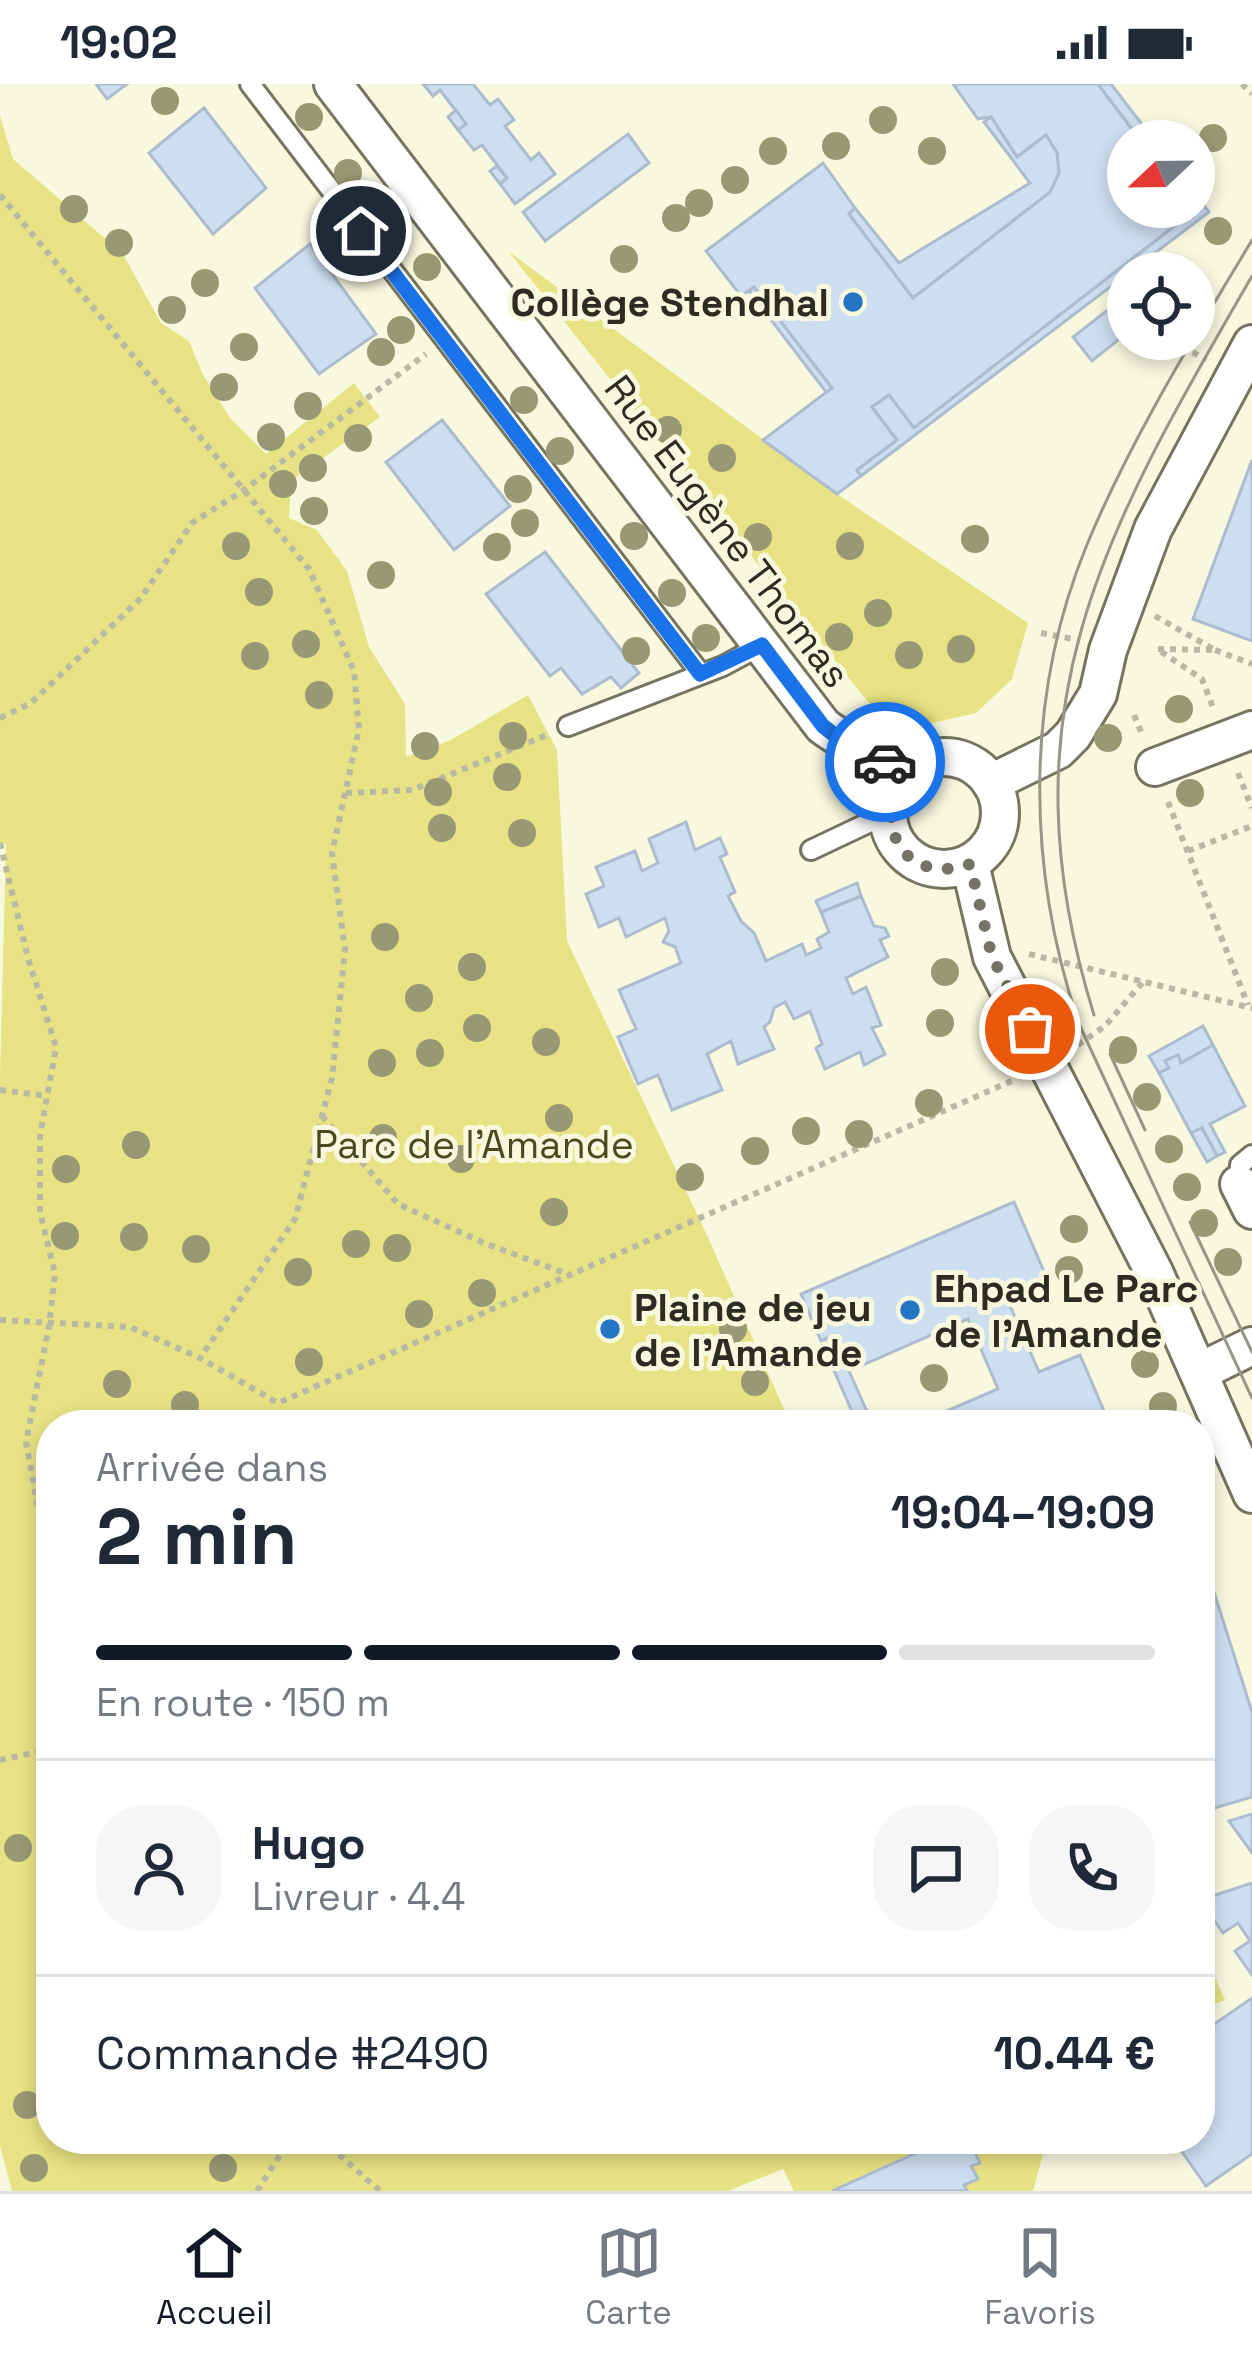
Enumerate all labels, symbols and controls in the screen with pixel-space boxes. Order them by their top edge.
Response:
text: 19:02 [60,14,177,71]
north arrow [1107,120,1215,228]
map controls [1107,120,1215,360]
pin [310,180,412,282]
icon: home [328,198,394,264]
button: locate [1107,252,1215,360]
place label: Collège Stendhal [510,278,829,327]
marker: Collège Stendhal [840,289,866,315]
street label: Rue Eugène Thomas [594,365,861,697]
courier [825,702,945,822]
icon: car [852,729,918,795]
pin [979,978,1081,1080]
icon: bag [997,996,1063,1062]
park label: Parc de l'Amande [314,1120,634,1169]
place label: Ehpad Le Parc de l'Amande [934,1264,1198,1358]
place label: Plaine de jeu de l'Amande [634,1283,872,1377]
marker: Ehpad Le Parc de l'Amande [897,1297,923,1323]
marker: Plaine de jeu de l'Amande [597,1316,623,1342]
text: Arrivée dans [96,1443,328,1492]
text: 19:04–19:09 [891,1484,1155,1541]
text: 2 min [96,1487,298,1587]
text: En route · 150 m [96,1678,390,1727]
button: person [96,1805,222,1931]
button: chat [873,1805,999,1931]
button: phone [1029,1805,1155,1931]
text: Hugo [252,1815,366,1872]
text: Livreur · 4.4 [252,1872,466,1921]
text: Commande #2490 [96,2025,489,2082]
text: 10.44 € [993,2025,1155,2082]
tab: Accueil [156,2220,273,2334]
tab: Carte [585,2220,672,2334]
tab: Favoris [985,2220,1096,2334]

